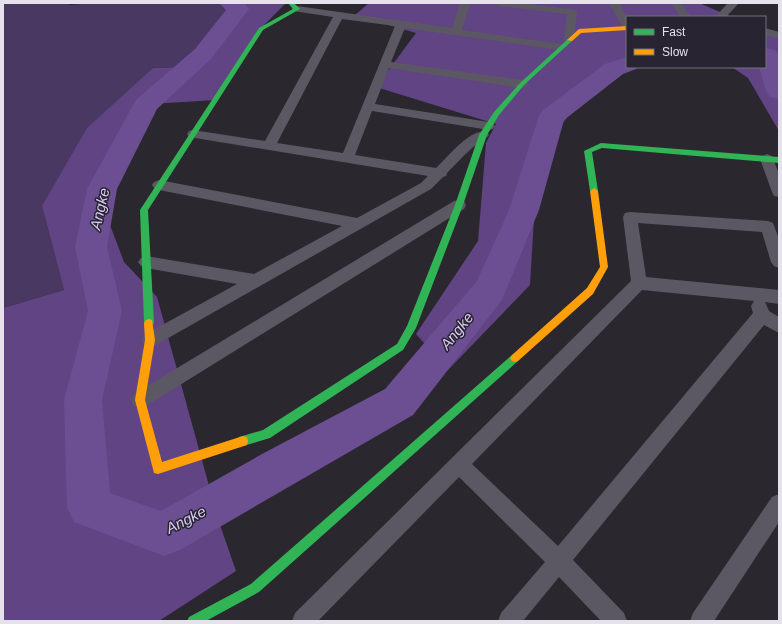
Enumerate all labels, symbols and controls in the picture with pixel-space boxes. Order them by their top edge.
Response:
legend [626,16,766,68]
text: Fast [662,25,686,39]
text: Slow [662,45,688,59]
water label: Angke [86,186,113,233]
water label: Angke [436,309,477,353]
water label: Angke [162,502,209,537]

